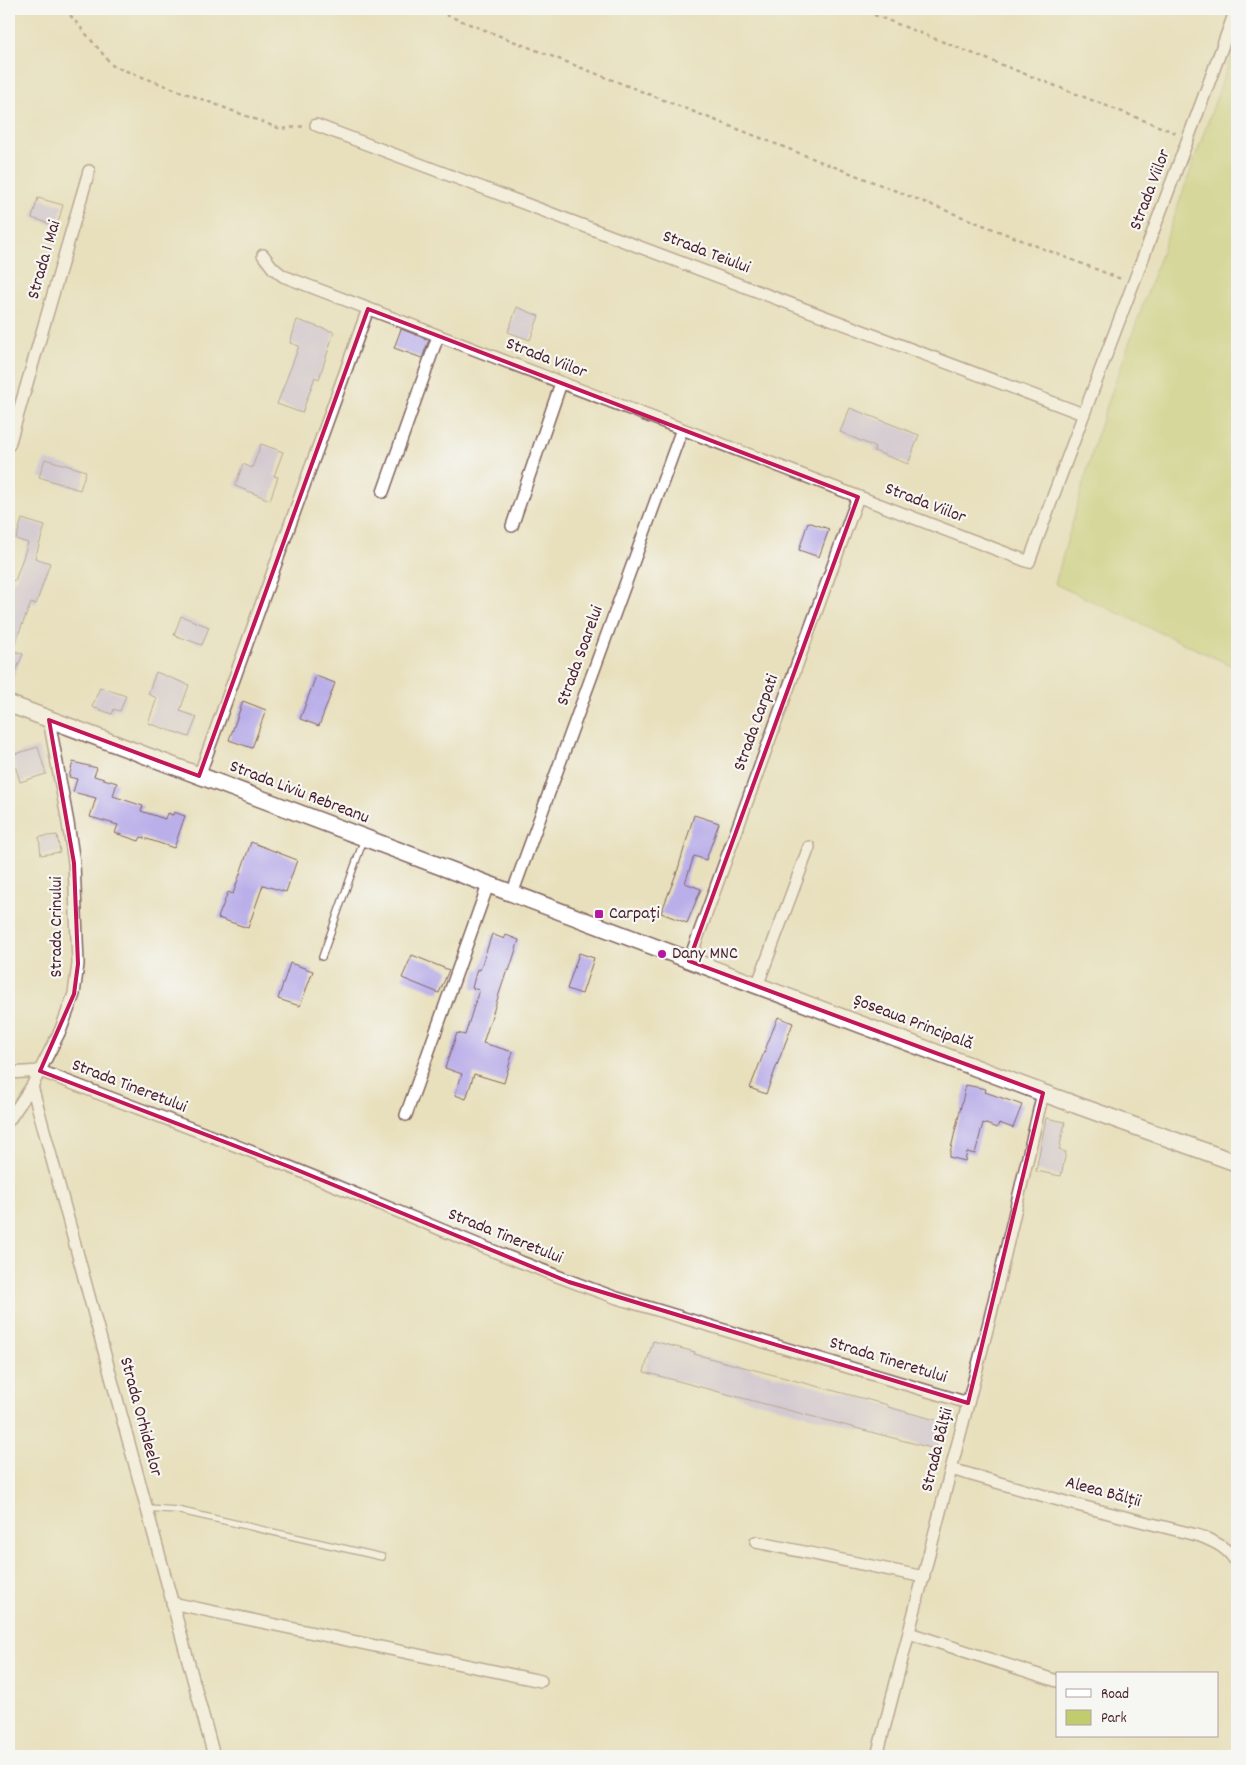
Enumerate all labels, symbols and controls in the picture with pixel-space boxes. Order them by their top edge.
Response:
street label: Strada Viilor [1124,146,1178,234]
street label: Strada 1 Mai [22,218,68,302]
street label: Strada Teiului [658,225,754,281]
street label: Strada Viilor [502,332,590,386]
street label: Strada Viilor [881,477,969,531]
street label: Strada Soarelui [551,602,611,710]
street label: Strada Carpati [728,671,786,775]
street label: Strada Liviu Rebreanu [226,755,372,831]
street label: Strada Crinului [45,877,70,977]
place label: Carpați [609,902,660,927]
marker: Carpați [593,908,605,920]
place label: Dany MNC [672,942,738,967]
marker: Dany MNC [656,948,668,960]
street label: Șoseaua Principală [849,989,977,1057]
street label: Strada Tineretului [68,1054,190,1120]
street label: Strada Tineretului [444,1203,566,1271]
street label: Strada Tineretului [826,1331,950,1391]
street label: Strada Orhideelor [112,1355,168,1480]
street label: Strada Bălții [916,1405,960,1495]
street label: Aleea Bălții [1062,1471,1144,1515]
legend [1056,1672,1218,1738]
text: Road [1101,1684,1129,1706]
text: Park [1101,1708,1127,1730]

